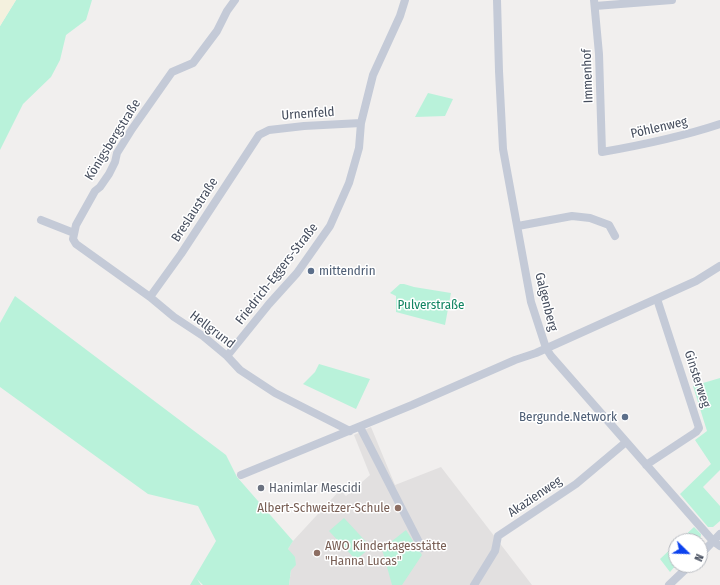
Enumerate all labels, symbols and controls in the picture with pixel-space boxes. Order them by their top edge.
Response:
street label: Immenhof [579,49,597,103]
street label: Königsbergstraße [82,97,144,183]
street label: Urnenfeld [281,104,335,124]
street label: Pöhlenweg [629,114,689,142]
street label: Breslaustraße [168,175,222,245]
street label: Friedrich-Eggers-Straße [233,220,321,328]
place label: mittendrin [319,263,375,279]
marker: mittendrin [306,266,316,276]
street label: Galgenberg [531,271,561,333]
park label: Pulverstraße [398,297,464,313]
street label: Hellgrund [186,308,238,352]
street label: Ginsterweg [680,348,714,410]
place label: Bergunde.Network [519,409,617,425]
marker: Bergunde.Network [620,412,630,422]
street label: Akazienweg [505,473,565,521]
place label: Hanimlar Mescidi [269,480,361,496]
marker: Hanimlar Mescidi [256,483,266,493]
place label: Albert-Schweitzer-Schule [257,500,390,516]
marker: Albert-Schweitzer-Schule [393,503,403,513]
north arrow [668,533,708,573]
place label: AWO Kindertagesstätte "Hanna Lucas" [325,538,447,569]
marker: AWO Kindertagesstätte "Hanna Lucas" [312,548,322,558]
text: N [691,552,706,563]

